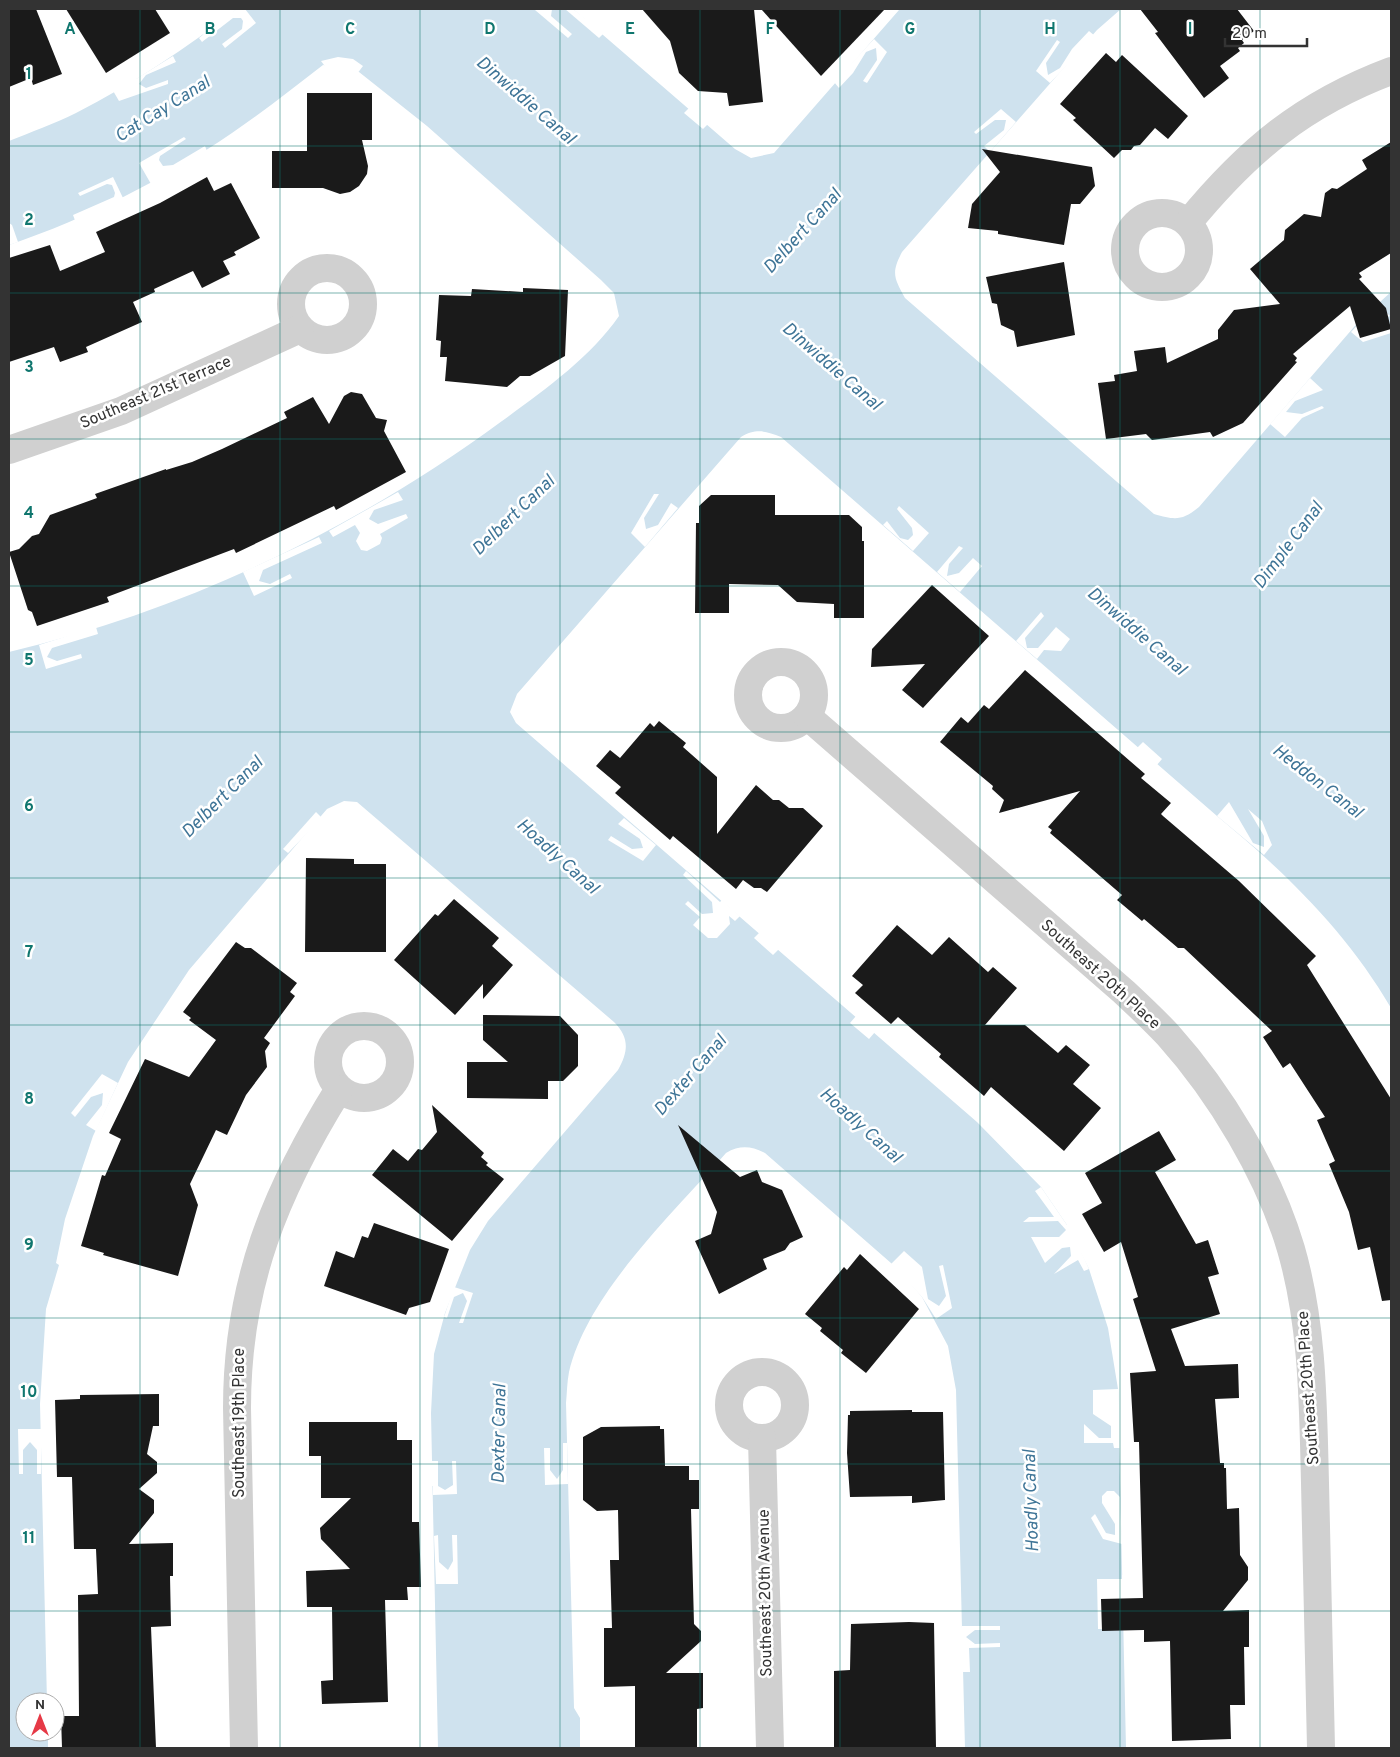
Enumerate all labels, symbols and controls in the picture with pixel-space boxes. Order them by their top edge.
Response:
scale bar [1225,15,1308,47]
text: A [64,20,76,40]
text: B [204,20,216,40]
text: C [345,20,355,40]
text: D [484,20,496,40]
text: E [625,20,635,40]
text: F [765,20,775,40]
text: G [905,20,915,40]
text: H [1044,20,1056,40]
text: I [1188,20,1192,40]
text: 20 m [1232,25,1267,44]
water label: Dinwiddie Canal [471,52,580,151]
text: 1 [26,65,32,85]
water label: Cat Cay Canal [111,71,216,148]
water label: Delbert Canal [759,184,848,279]
text: 2 [24,211,34,231]
water label: Dinwiddie Canal [777,318,886,417]
street label: Southeast 21st Terrace [77,352,235,434]
text: 3 [24,358,34,378]
water label: Delbert Canal [468,470,561,561]
water label: Dimple Canal [1249,497,1330,594]
text: 4 [24,504,34,524]
water label: Dinwiddie Canal [1082,583,1191,682]
text: 5 [24,651,34,671]
water label: Heddon Canal [1267,740,1368,825]
water label: Delbert Canal [177,751,270,844]
text: 6 [24,797,34,817]
water label: Hoadly Canal [511,814,604,901]
street label: Southeast 20th Place [1036,916,1164,1034]
text: 7 [25,943,33,963]
water label: Dexter Canal [650,1030,733,1121]
water label: Hoadly Canal [814,1083,907,1170]
text: 8 [24,1090,34,1110]
text: 9 [24,1236,34,1256]
street label: Southeast 20th Place [1294,1310,1324,1466]
street label: Southeast 19th Place [230,1348,250,1498]
water label: Dexter Canal [488,1382,512,1484]
text: 10 [21,1383,37,1403]
water label: Hoadly Canal [1019,1448,1045,1553]
street label: Southeast 20th Avenue [755,1509,777,1677]
text: 11 [23,1529,35,1549]
north arrow [15,1692,65,1742]
text: N [35,1697,45,1714]

